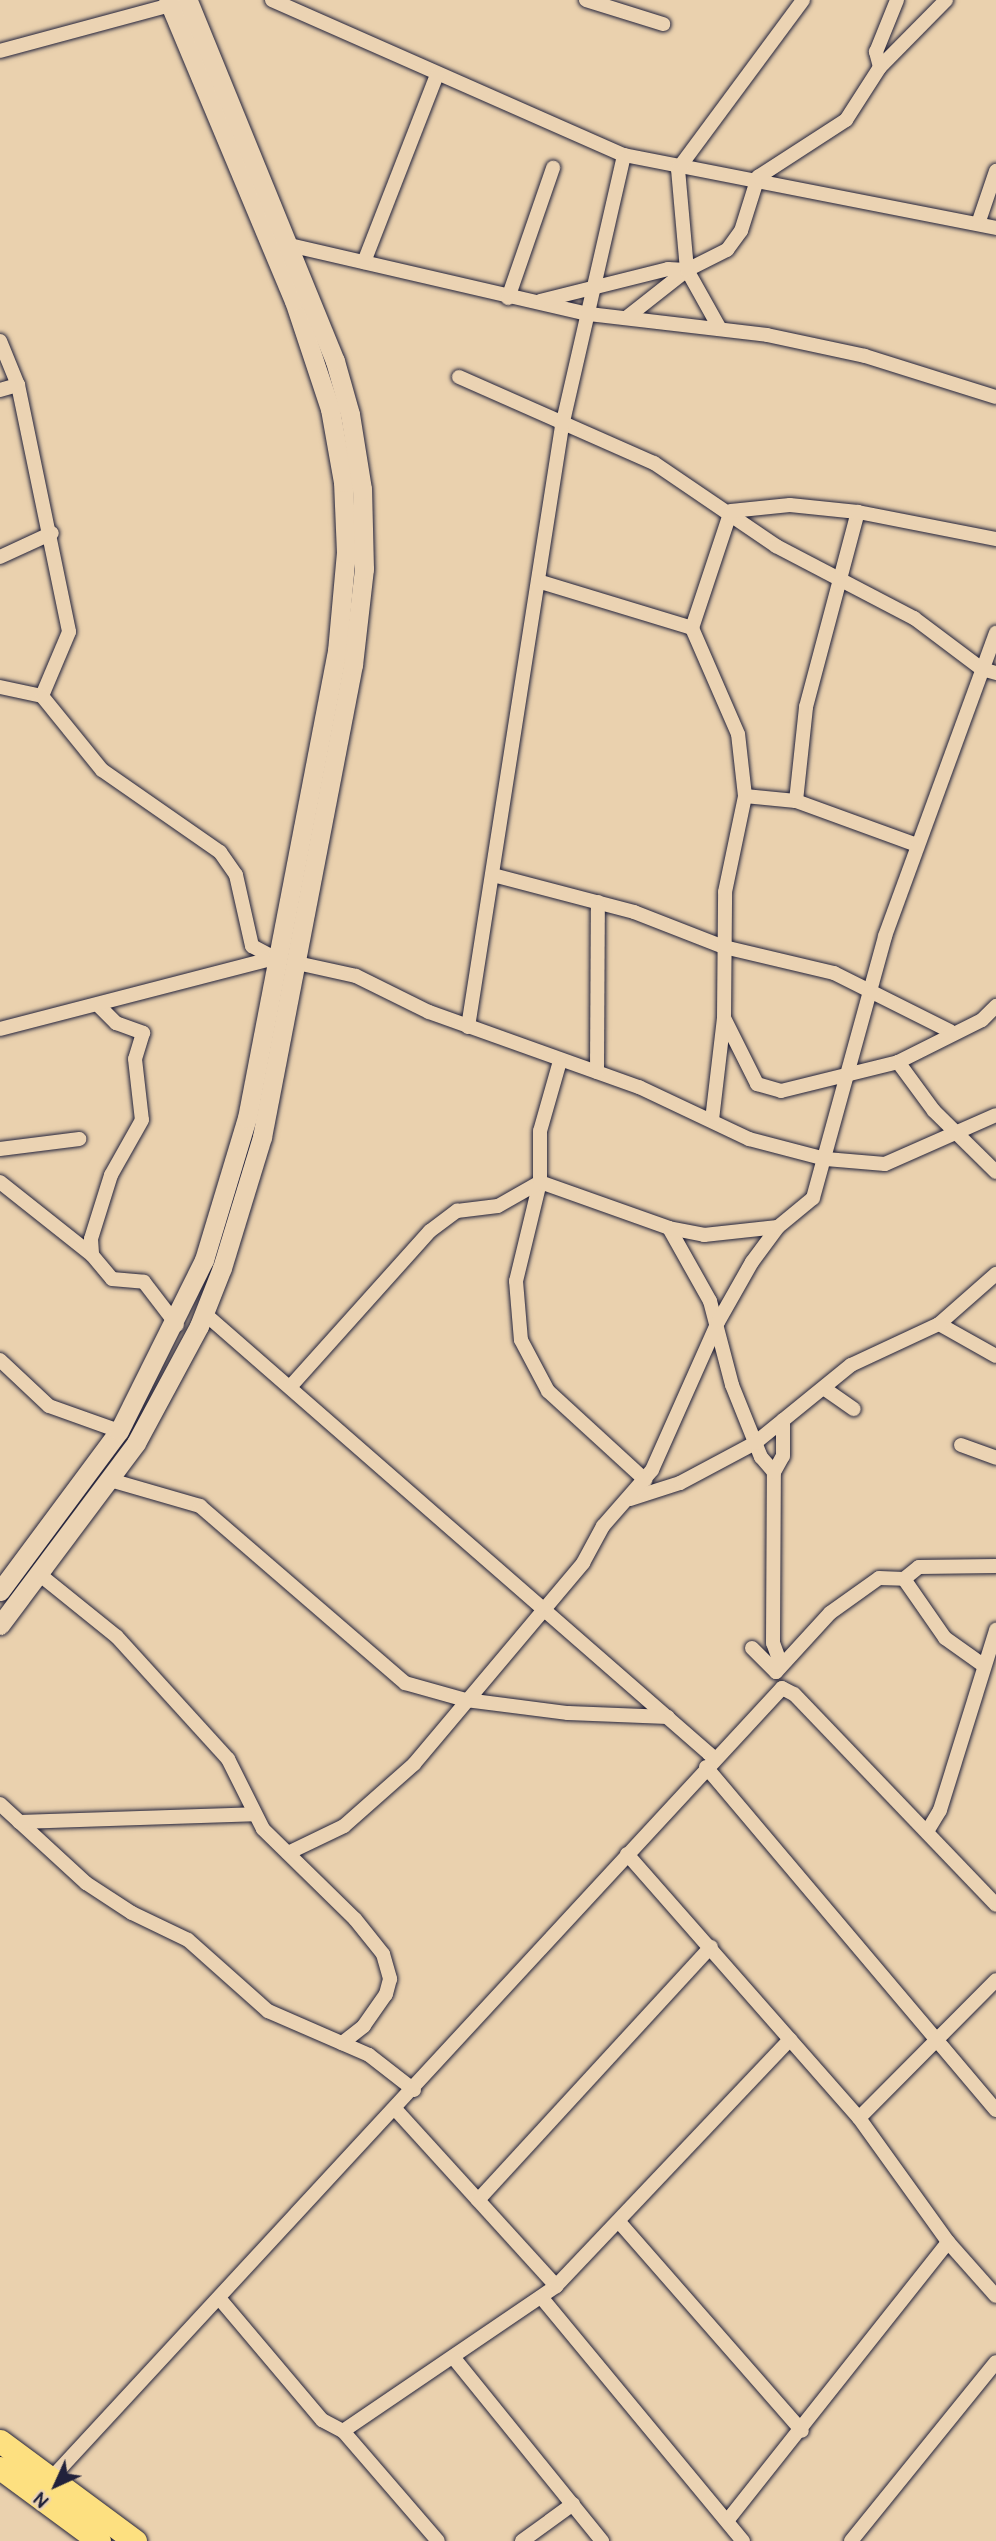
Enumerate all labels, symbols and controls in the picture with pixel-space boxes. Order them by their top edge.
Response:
north arrow [21,2450,91,2520]
text: N [28,2487,54,2513]

